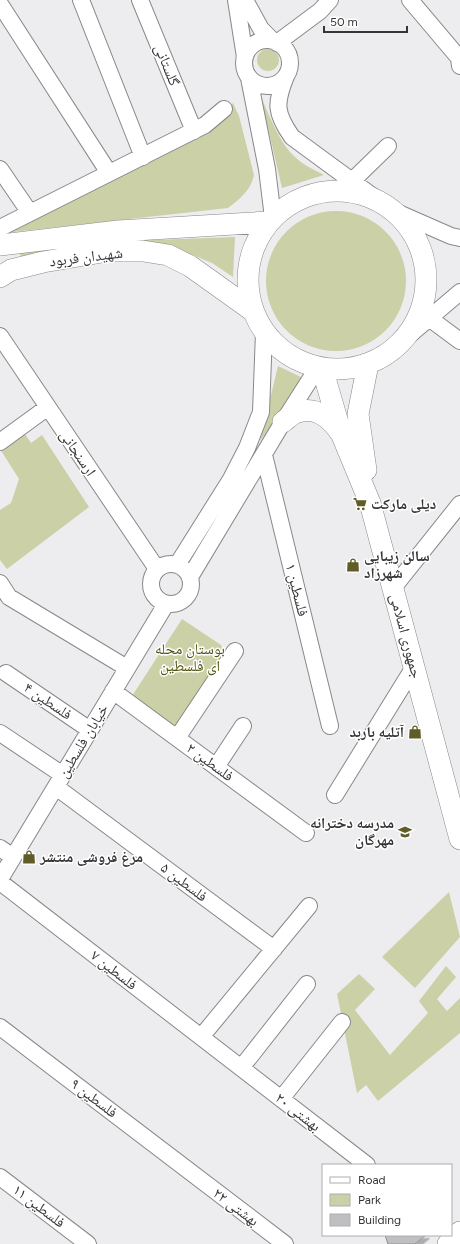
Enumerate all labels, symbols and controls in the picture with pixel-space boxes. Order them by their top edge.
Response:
scale bar [324,8,407,34]
text: 50 m [330,15,358,29]
street label: گلستانی [150,41,184,89]
street label: شهيدان فربود [48,244,124,271]
street label: ارسنجانی [55,426,100,480]
place label: دیلی مارکت [371,495,436,513]
supermarket icon: دیلی مارکت [352,496,368,512]
place label: سالن زیبایی شهرزاد [364,547,430,582]
shop icon: سالن زیبایی شهرزاد [345,557,361,573]
street label: فلسطین ۱ [281,562,312,619]
street label: جمهوری اسلامی [385,592,426,681]
park label: بوستان محله ای فلسطین [155,640,225,676]
street label: فلسطین ۴ [20,678,75,724]
street label: خیابان فلسطین [54,701,113,782]
place label: آتلیه باربد [349,723,405,741]
shop icon: آتلیه باربد [407,724,423,740]
street label: فلسطین ۲ [182,739,237,786]
place label: مدرسه دخترانه مهرگان [310,814,394,849]
school or university icon: مدرسه دخترانه مهرگان [397,824,413,840]
place label: مرغ فروشی منتشر [39,848,143,867]
shop icon: مرغ فروشی منتشر [21,849,37,865]
street label: فلسطین ۵ [156,859,211,906]
street label: فلسطین ۷ [87,946,141,995]
street label: فلسطین ۹ [66,1075,121,1122]
street label: بهشتی ۲۰ [271,1089,324,1136]
legend [322,1164,452,1236]
text: Road [358,1173,386,1187]
street label: فلسطین ۱۱ [9,1181,69,1232]
street label: بهشتی ۲۲ [209,1184,262,1231]
text: Park [358,1193,381,1207]
text: Building [358,1213,401,1227]

